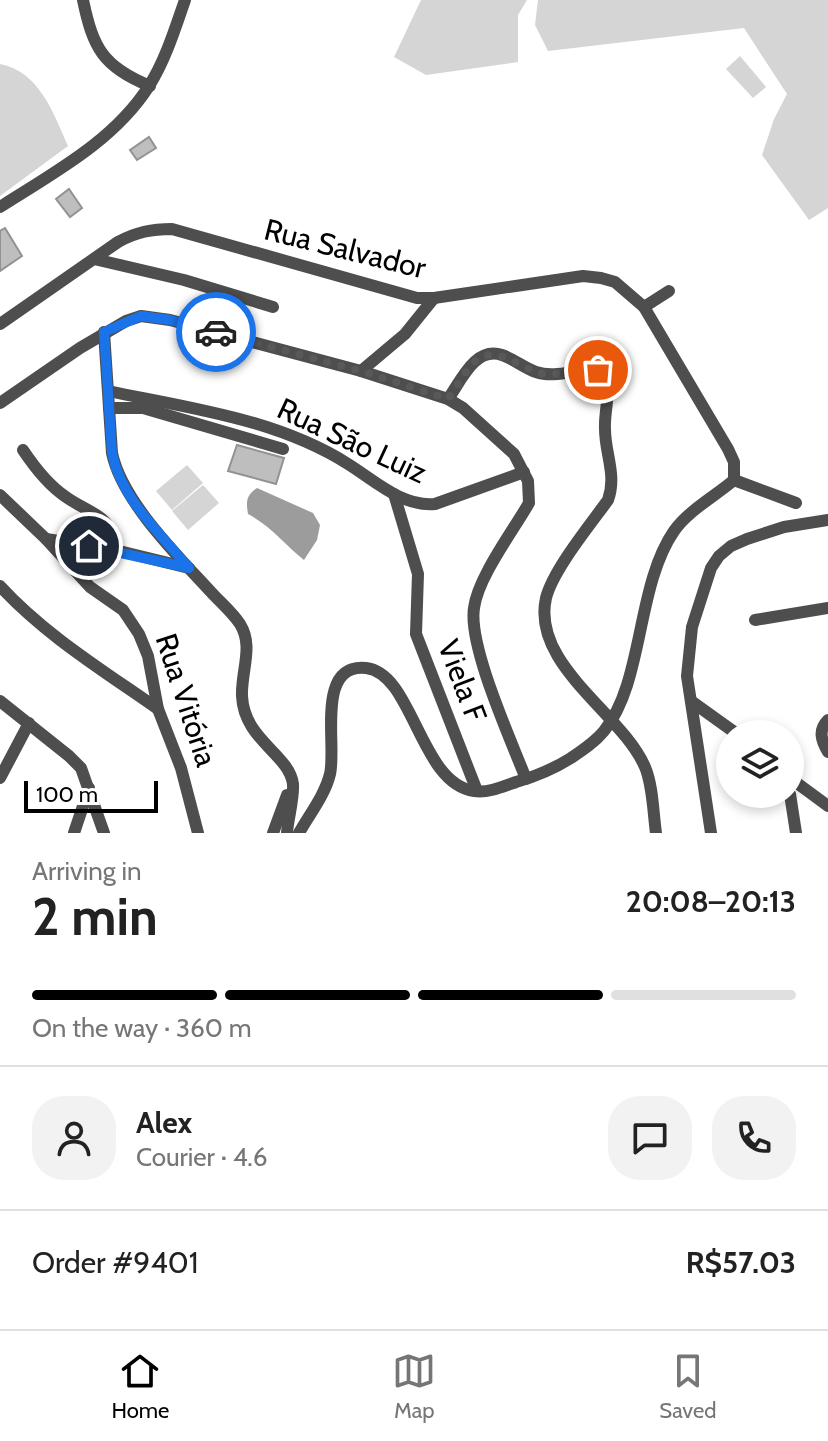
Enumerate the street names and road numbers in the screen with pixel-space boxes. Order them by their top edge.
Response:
street label: Rua Salvador [261,211,430,287]
street label: Rua São Luiz [272,390,433,491]
street label: Rua Vitória [148,629,225,771]
street label: Viela F [430,634,495,728]

